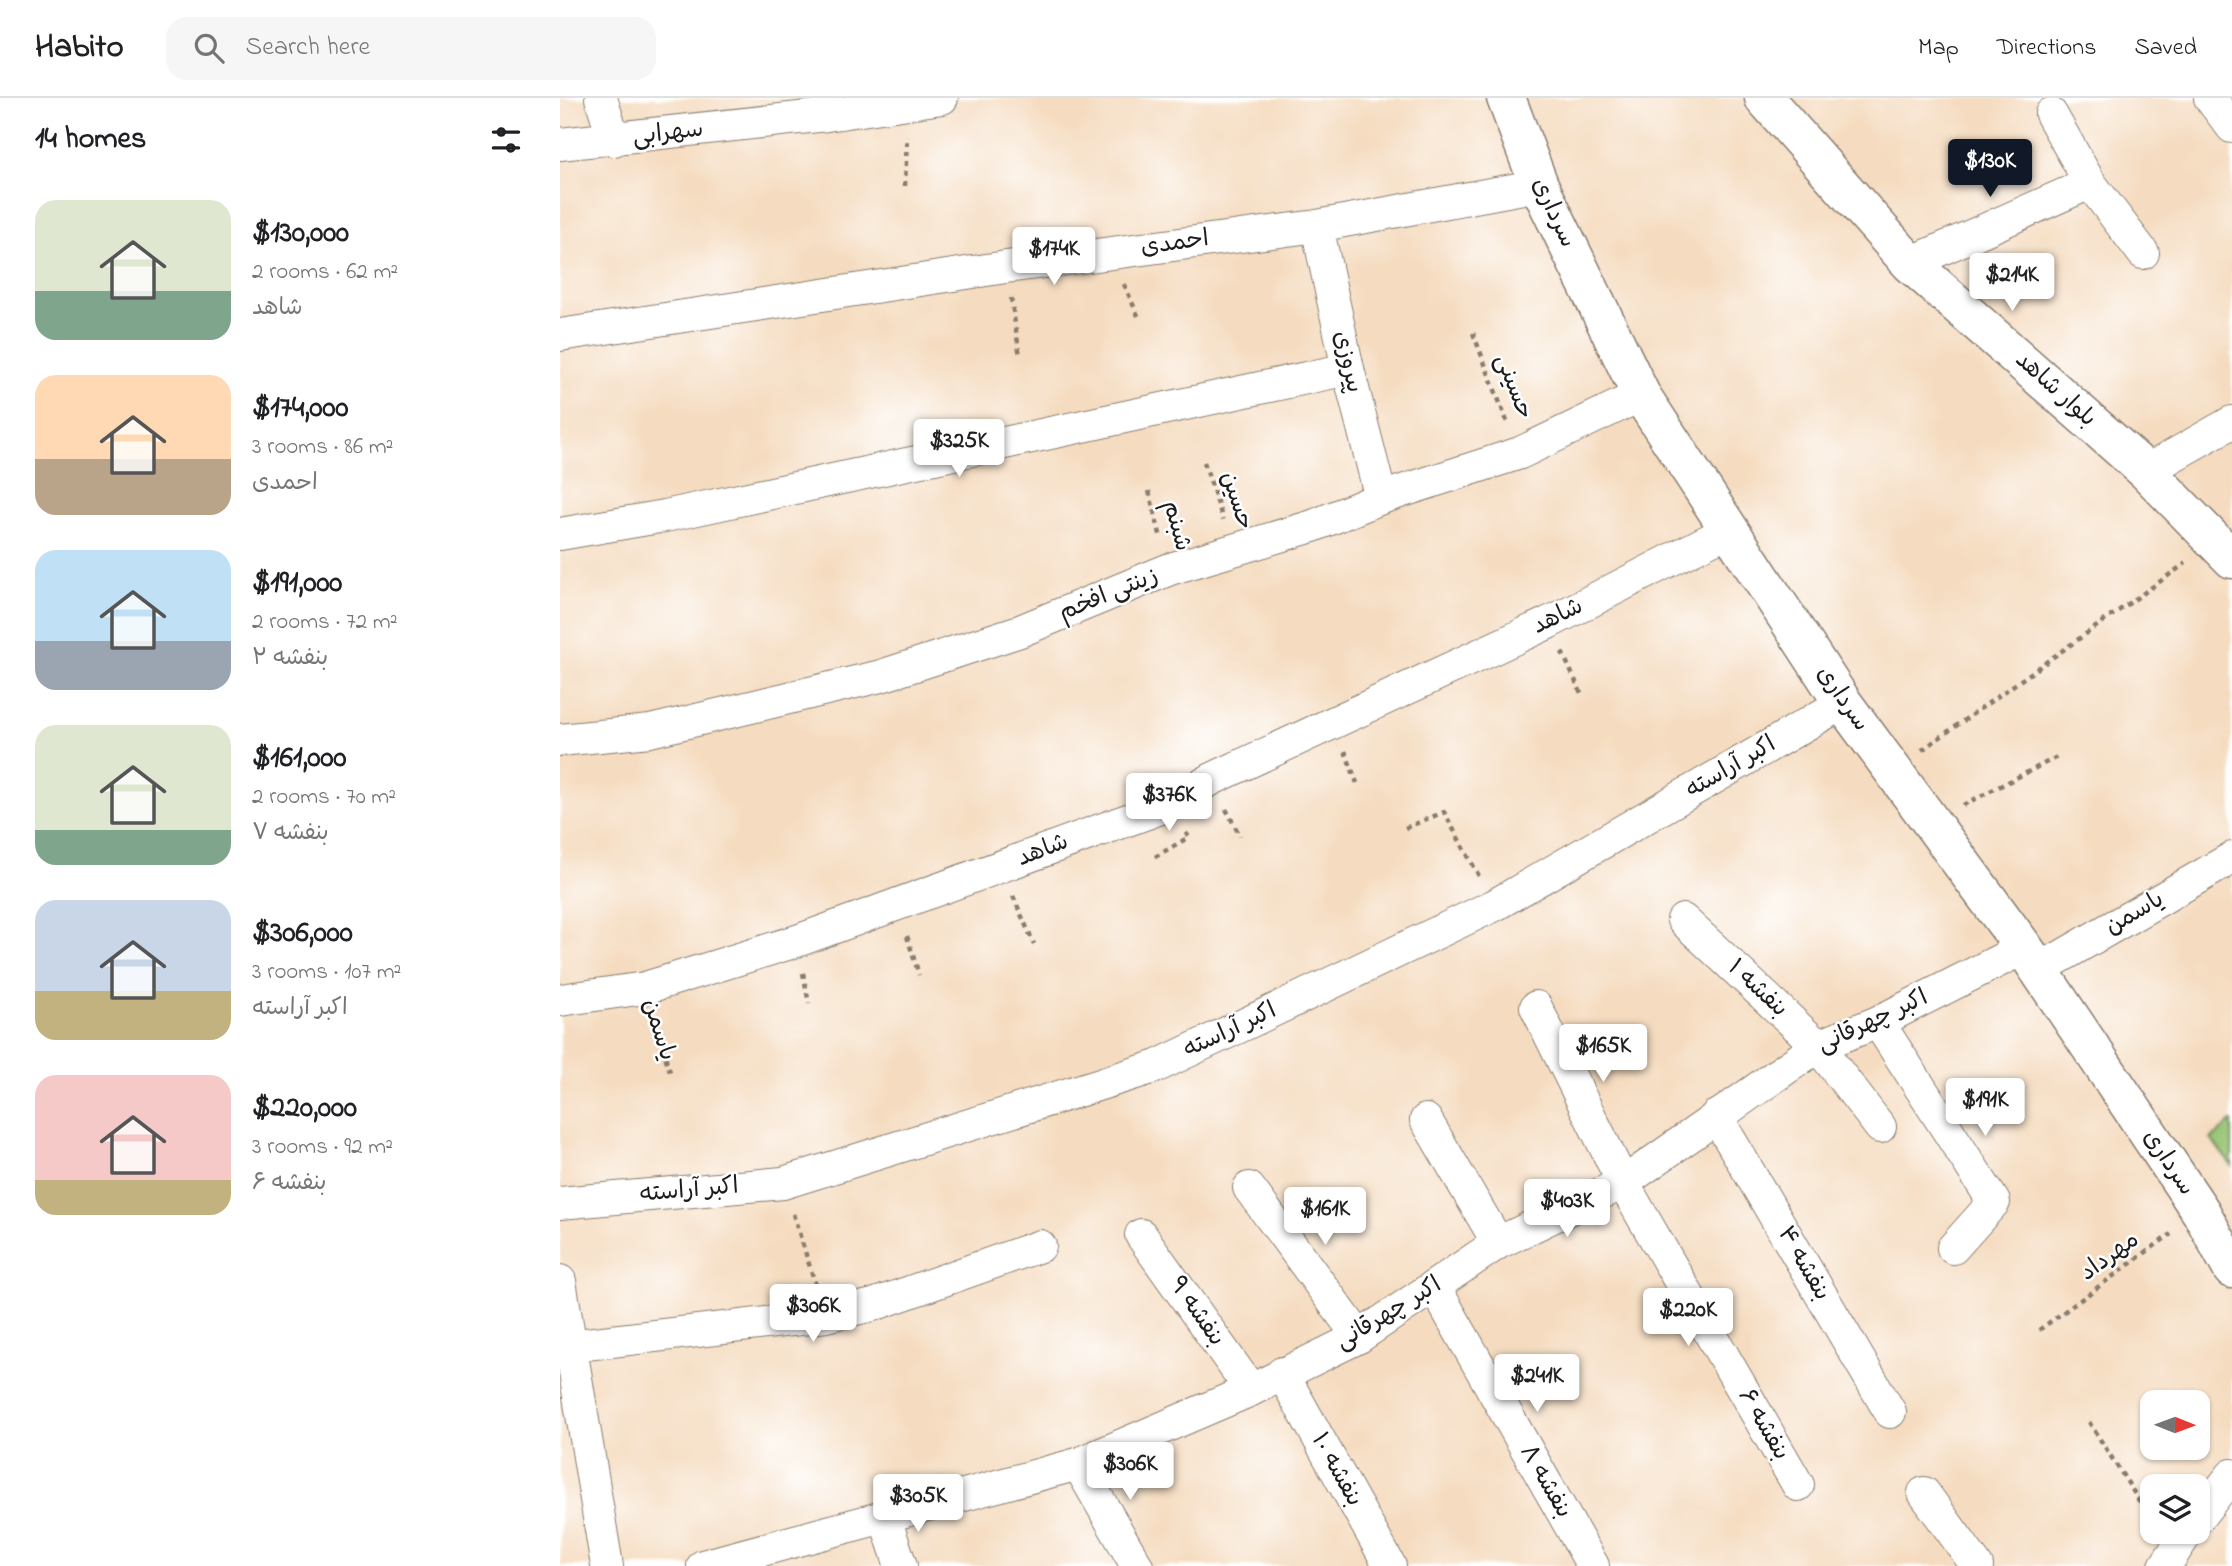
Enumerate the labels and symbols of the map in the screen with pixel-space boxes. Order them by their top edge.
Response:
street label: سهرابی [631,112,705,156]
pin: $130K [1941,140,2039,199]
street label: سرداری [1522,172,1584,254]
street label: احمدی [1139,222,1211,266]
pin: $174K [1005,228,1103,287]
pin: $214K [1963,254,2061,313]
street label: پیروزی [1323,328,1371,396]
street label: بلوار شاهد [2006,344,2104,436]
street label: حسینی [1485,349,1541,425]
pin: $325K [910,420,1008,479]
street label: حسین [1210,467,1262,535]
street label: شبنم [1152,497,1200,555]
street label: زینتی افخم [1054,559,1164,631]
street label: شاهد [1527,590,1589,644]
street label: سرداری [1807,659,1877,739]
street label: اکبر آراسته [1679,728,1783,808]
pin: $376K [1120,774,1218,833]
street label: شاهد [1012,825,1074,877]
street label: یاسمن [2099,883,2171,945]
street label: بنفشه ۱ [1719,952,1795,1026]
street label: اکبر چهرقانی [1812,981,1934,1063]
street label: اکبر آراسته [1177,994,1283,1068]
street label: یاسمن [632,995,684,1065]
pin: $165K [1554,1024,1652,1084]
pin: $191K [1936,1079,2034,1138]
street label: سرداری [2133,1123,2203,1203]
street label: اکبر آراسته [638,1169,740,1213]
pin: $403K [1518,1180,1616,1239]
pin: $161K [1276,1188,1374,1247]
street label: بنفشه ۴ [1768,1220,1838,1308]
street label: مهرداد [2073,1223,2147,1291]
street label: اکبر چهرقانی [1329,1268,1449,1360]
street label: بنفشه ۹ [1159,1270,1233,1354]
pin: $306K [764,1284,862,1344]
pin: $220K [1639,1288,1737,1348]
pin: $241K [1488,1354,1586,1414]
street label: بنفشه ۶ [1728,1383,1798,1467]
north arrow [2140,1390,2210,1460]
street label: بنفشه ۱۰ [1301,1427,1371,1513]
street label: بنفشه ۸ [1510,1439,1580,1525]
pin: $306K [1081,1442,1179,1502]
pin: $305K [869,1474,967,1534]

